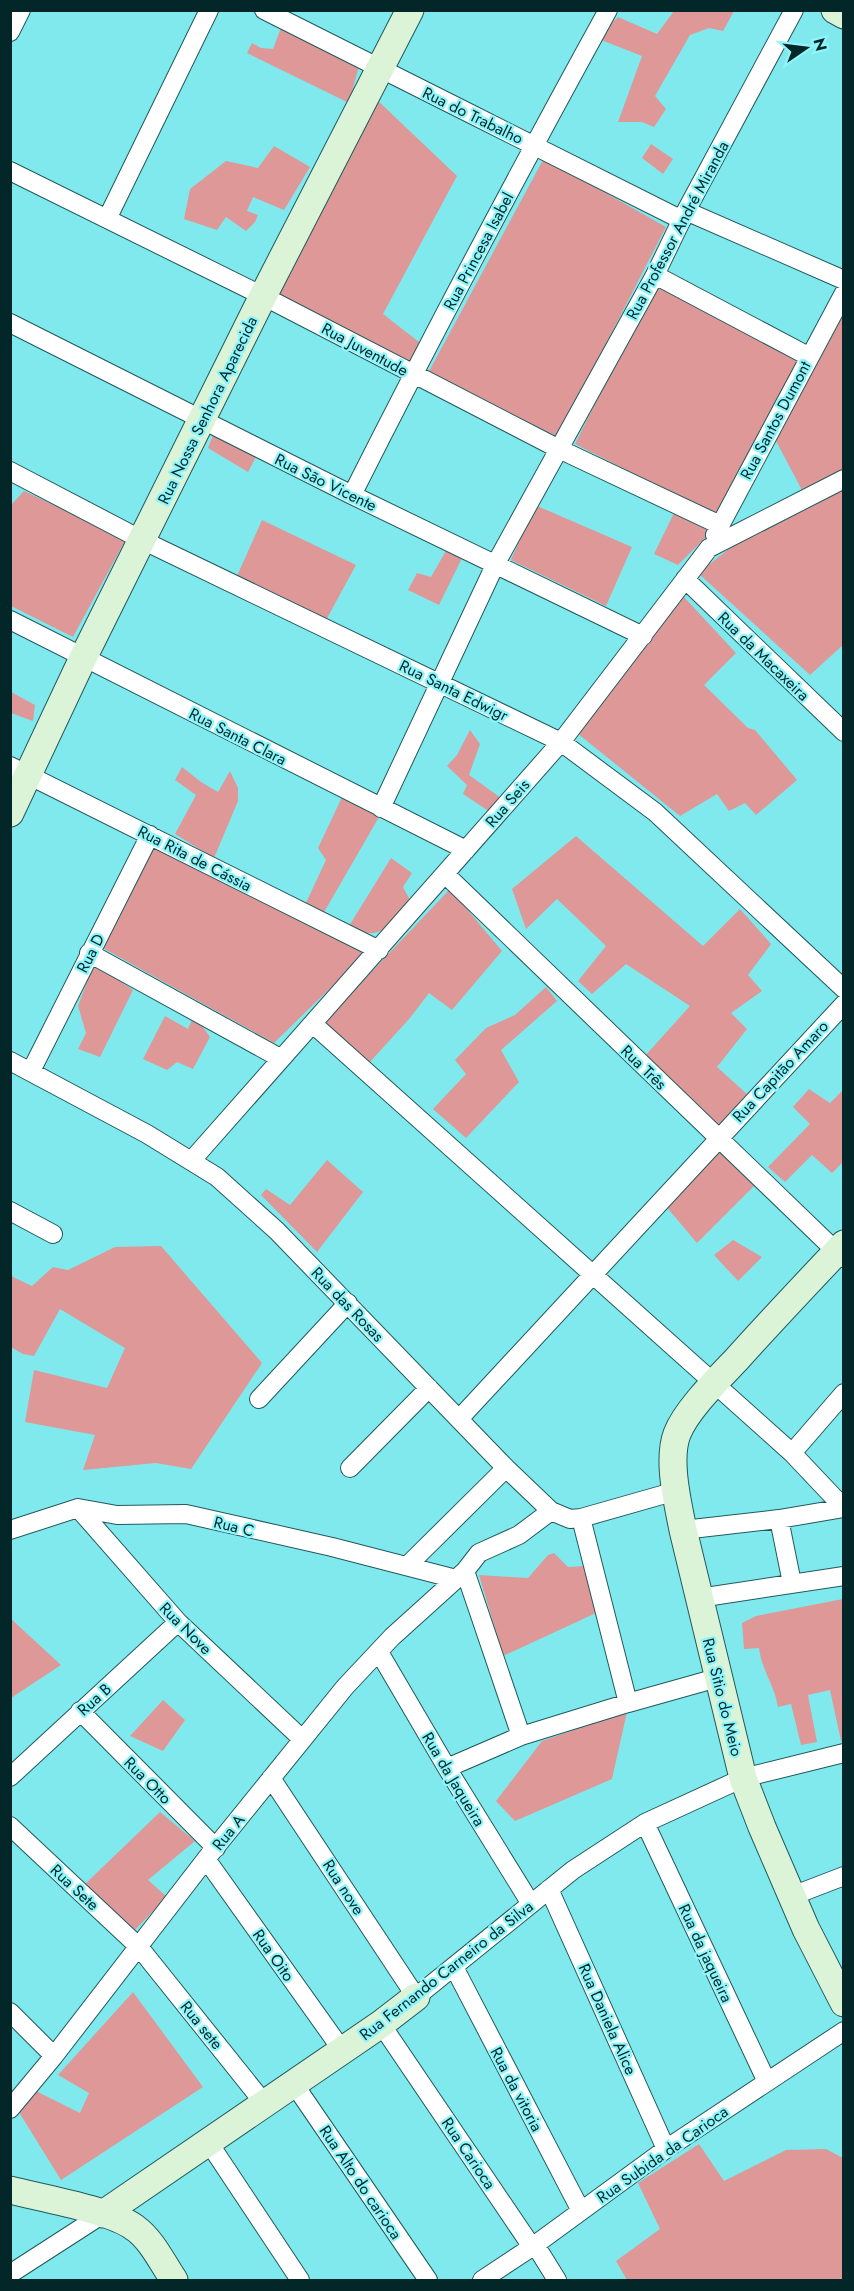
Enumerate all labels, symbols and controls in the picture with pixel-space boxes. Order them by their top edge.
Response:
north arrow [776,18,836,78]
text: N [807,36,833,53]
street label: Rua do Trabalho [419,81,527,150]
street label: Rua Professor André Miranda [621,137,734,323]
street label: Rua Princesa Isabel [438,188,519,314]
street label: Rua Nossa Senhora Aparecida [152,312,263,508]
street label: Rua Juventude [317,317,412,382]
street label: Rua Santos Dumont [734,357,816,484]
street label: Rua São Vicente [271,448,381,517]
street label: Rua da Macaxeira [713,607,815,706]
street label: Rua Santa Edwigr [395,654,513,727]
street label: Rua Santa Clara [185,702,290,771]
street label: Rua Seis [480,774,535,833]
street label: Rua Rita de Cássia [134,820,256,897]
street label: Rua D [71,930,110,977]
street label: Rua Capitão Amaro [727,1015,834,1127]
street label: Rua Três [616,1040,672,1095]
street label: Rua das Rosas [306,1262,389,1347]
street label: Rua C [211,1510,256,1543]
street label: Rua Nove [154,1597,217,1660]
street label: Rua Sitio do Meio [697,1636,748,1759]
street label: Rua B [72,1678,116,1721]
street label: Rua da Jaqueira [416,1728,491,1831]
street label: Rua Otto [119,1751,177,1809]
street label: Rua A [207,1809,250,1855]
street label: Rua nove [317,1855,370,1919]
street label: Rua Sete [45,1859,104,1916]
street label: Rua Fernando Carneiro da Silva [355,1895,538,2046]
street label: Rua da jaqueira [673,1900,738,2006]
street label: Rua Oito [247,1924,300,1986]
street label: Rua Daniela Alice [573,1960,642,2079]
street label: Rua sete [175,1996,228,2055]
street label: Rua da vitoria [485,2043,548,2136]
street label: Rua Subida da Carioca [592,2100,733,2209]
street label: Rua Carioca [436,2113,501,2194]
street label: Rua Alto do carioca [314,2121,407,2244]

